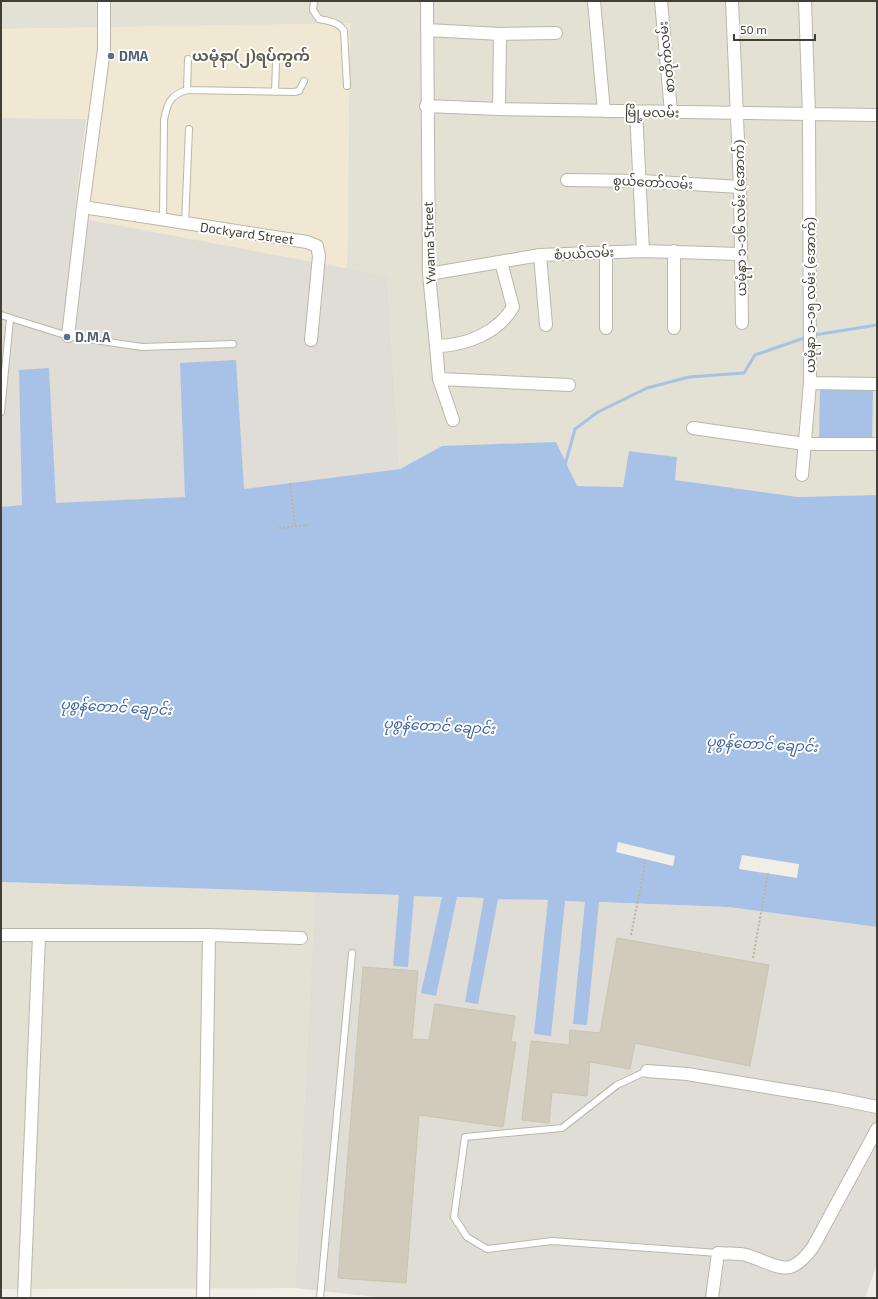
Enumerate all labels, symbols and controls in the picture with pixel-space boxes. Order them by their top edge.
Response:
scale bar [734,16,815,42]
street label: စာတိုက်လမ်း [654,20,681,94]
text: 50 m [740,22,767,36]
district label: ယမုံနာ(၂)ရပ်ကွက် [192,46,310,68]
place label: DMA [119,48,149,64]
marker: DMA [106,51,116,61]
street label: မြို့မလမ်း [625,104,679,123]
street label: ယမုံနာ ၁-၁၆ လမ်း (အောက်) [731,140,752,296]
street label: စွယ်တော်လမ်း [613,172,693,195]
street label: Ywama Street [420,201,438,285]
street label: ယမုံနာ ၁-၁၅ လမ်း (အောက်) [802,217,821,373]
street label: Dockyard Street [199,219,295,248]
street label: စံပယ်လမ်း [554,243,614,263]
place label: D.M.A [75,329,111,345]
marker: D.M.A [62,332,72,342]
water label: ပုစွန်တောင် ချောင်း [60,694,174,722]
water label: ပုစွန်တောင် ချောင်း [383,713,497,741]
water label: ပုစွန်တောင် ချောင်း [706,731,820,759]

